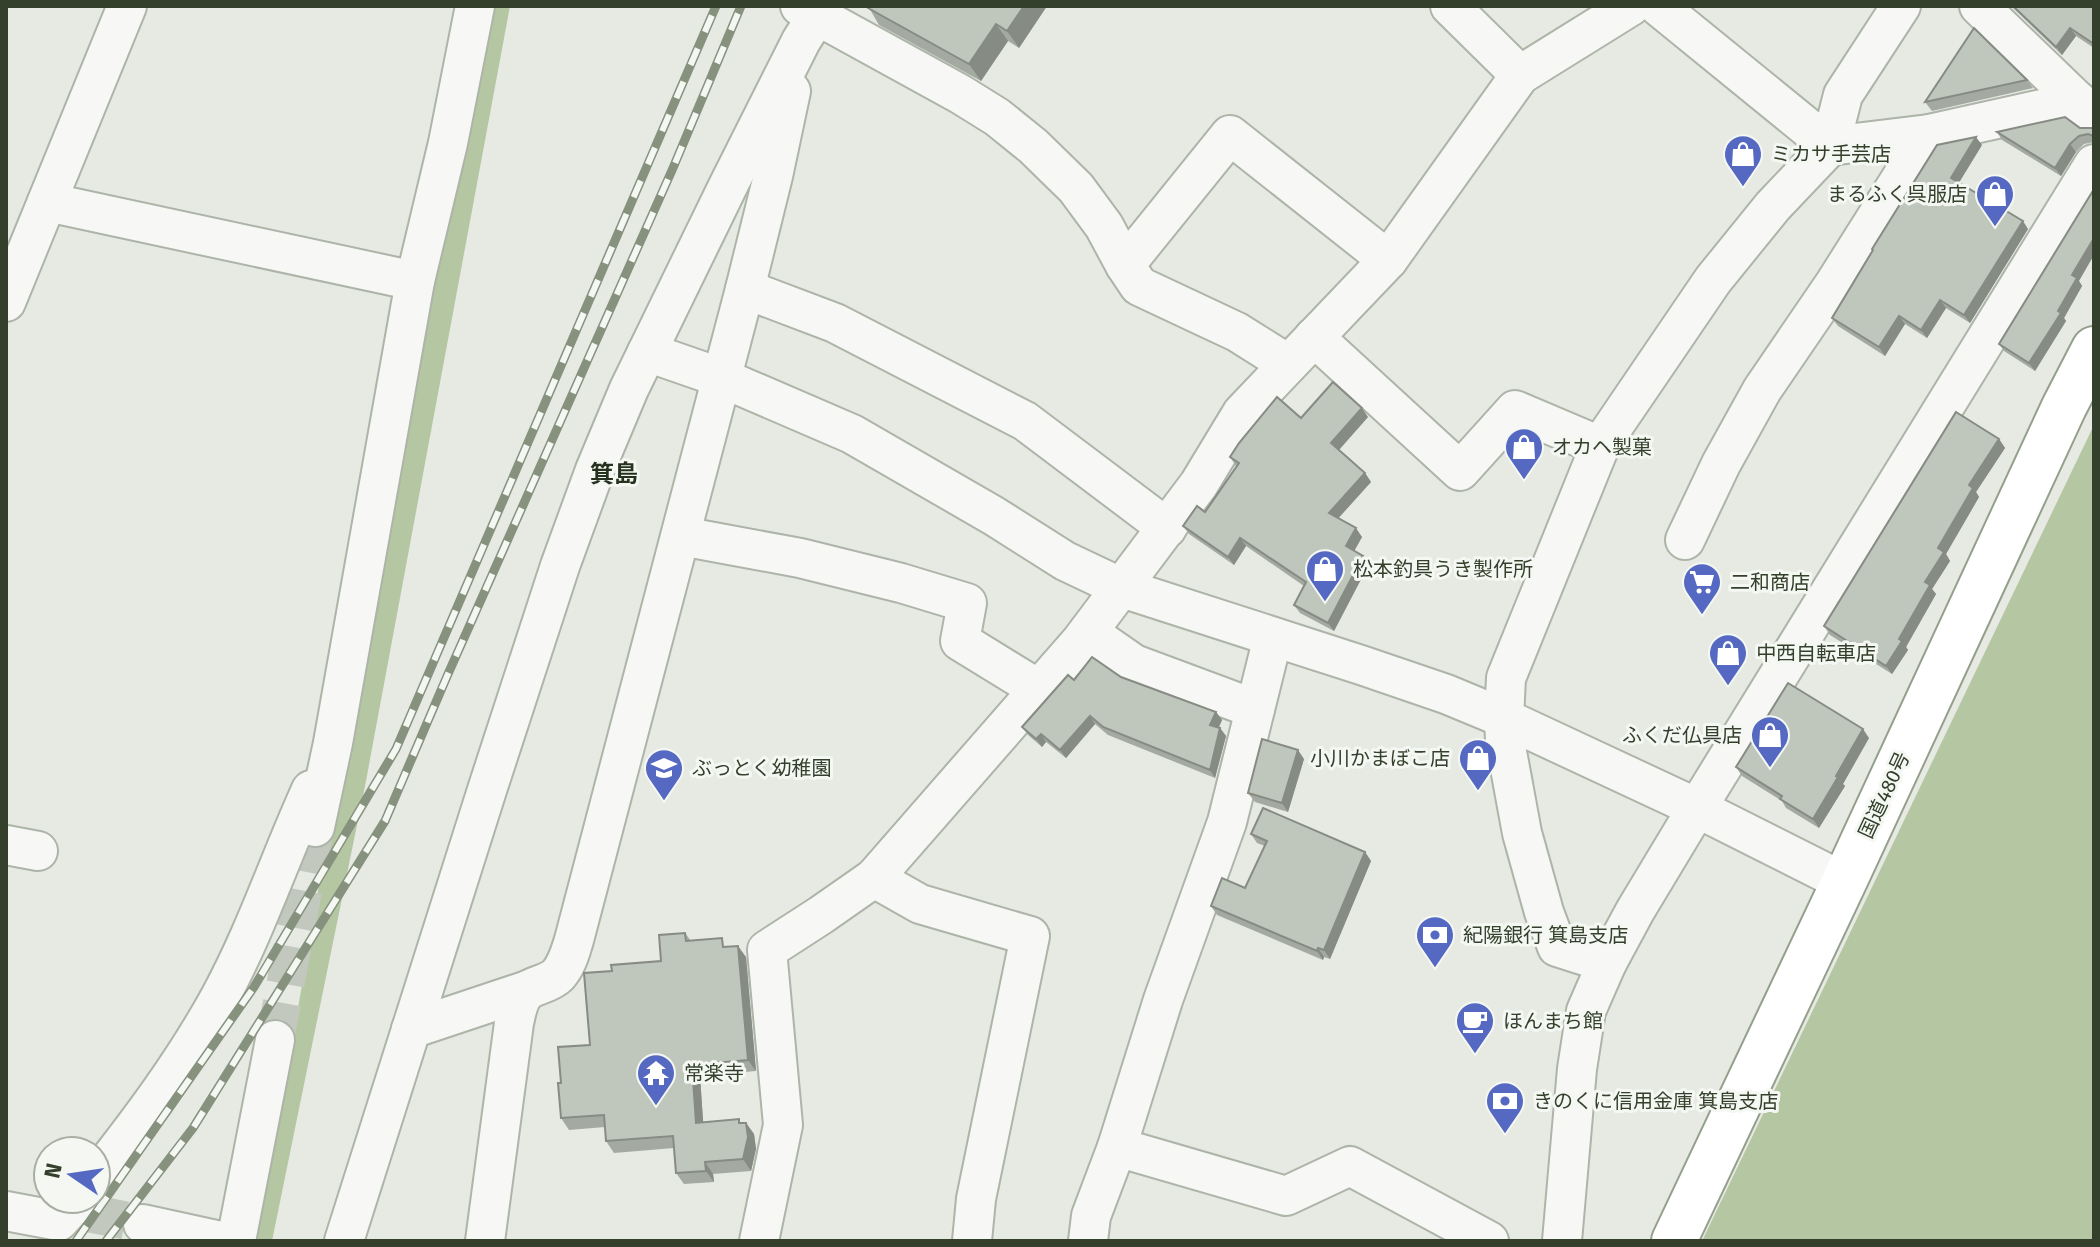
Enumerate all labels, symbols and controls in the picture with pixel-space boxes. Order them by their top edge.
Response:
shop icon: ミカサ手芸店 [1722,133,1764,188]
place label: ミカサ手芸店 [1771,142,1891,166]
shop icon: まるふく呉服店 [1974,173,2016,228]
place label: まるふく呉服店 [1827,182,1967,206]
shop icon: オカヘ製菓 [1503,426,1545,481]
place label: オカヘ製菓 [1552,435,1652,459]
district label: 箕島 [590,460,638,488]
shop icon: 松本釣具うき製作所 [1304,548,1346,603]
place label: 松本釣具うき製作所 [1353,557,1533,581]
supermarket icon: 二和商店 [1681,561,1723,616]
place label: 二和商店 [1730,570,1810,594]
shop icon: 中西自転車店 [1707,632,1749,687]
place label: 中西自転車店 [1756,641,1876,665]
shop icon: ふくだ仏具店 [1749,714,1791,769]
place label: ふくだ仏具店 [1622,723,1742,747]
shop icon: 小川かまぼこ店 [1457,737,1499,792]
place label: 小川かまぼこ店 [1310,746,1450,770]
school or university icon: ぶっとく幼稚園 [643,747,685,802]
street label: 国道480号 [1854,748,1914,842]
place label: ぶっとく幼稚園 [692,756,831,780]
bank icon: 紀陽銀行 箕島支店 [1414,914,1456,969]
place label: 紀陽銀行 箕島支店 [1463,923,1628,947]
cafe icon: ほんまち館 [1454,1000,1496,1055]
place label: ほんまち館 [1503,1009,1603,1033]
temple icon: 常楽寺 [635,1052,677,1107]
place label: 常楽寺 [684,1061,744,1085]
bank icon: きのくに信用金庫 箕島支店 [1484,1080,1526,1135]
place label: きのくに信用金庫 箕島支店 [1533,1089,1778,1113]
north arrow [32,1135,112,1215]
text: N [38,1160,68,1181]

